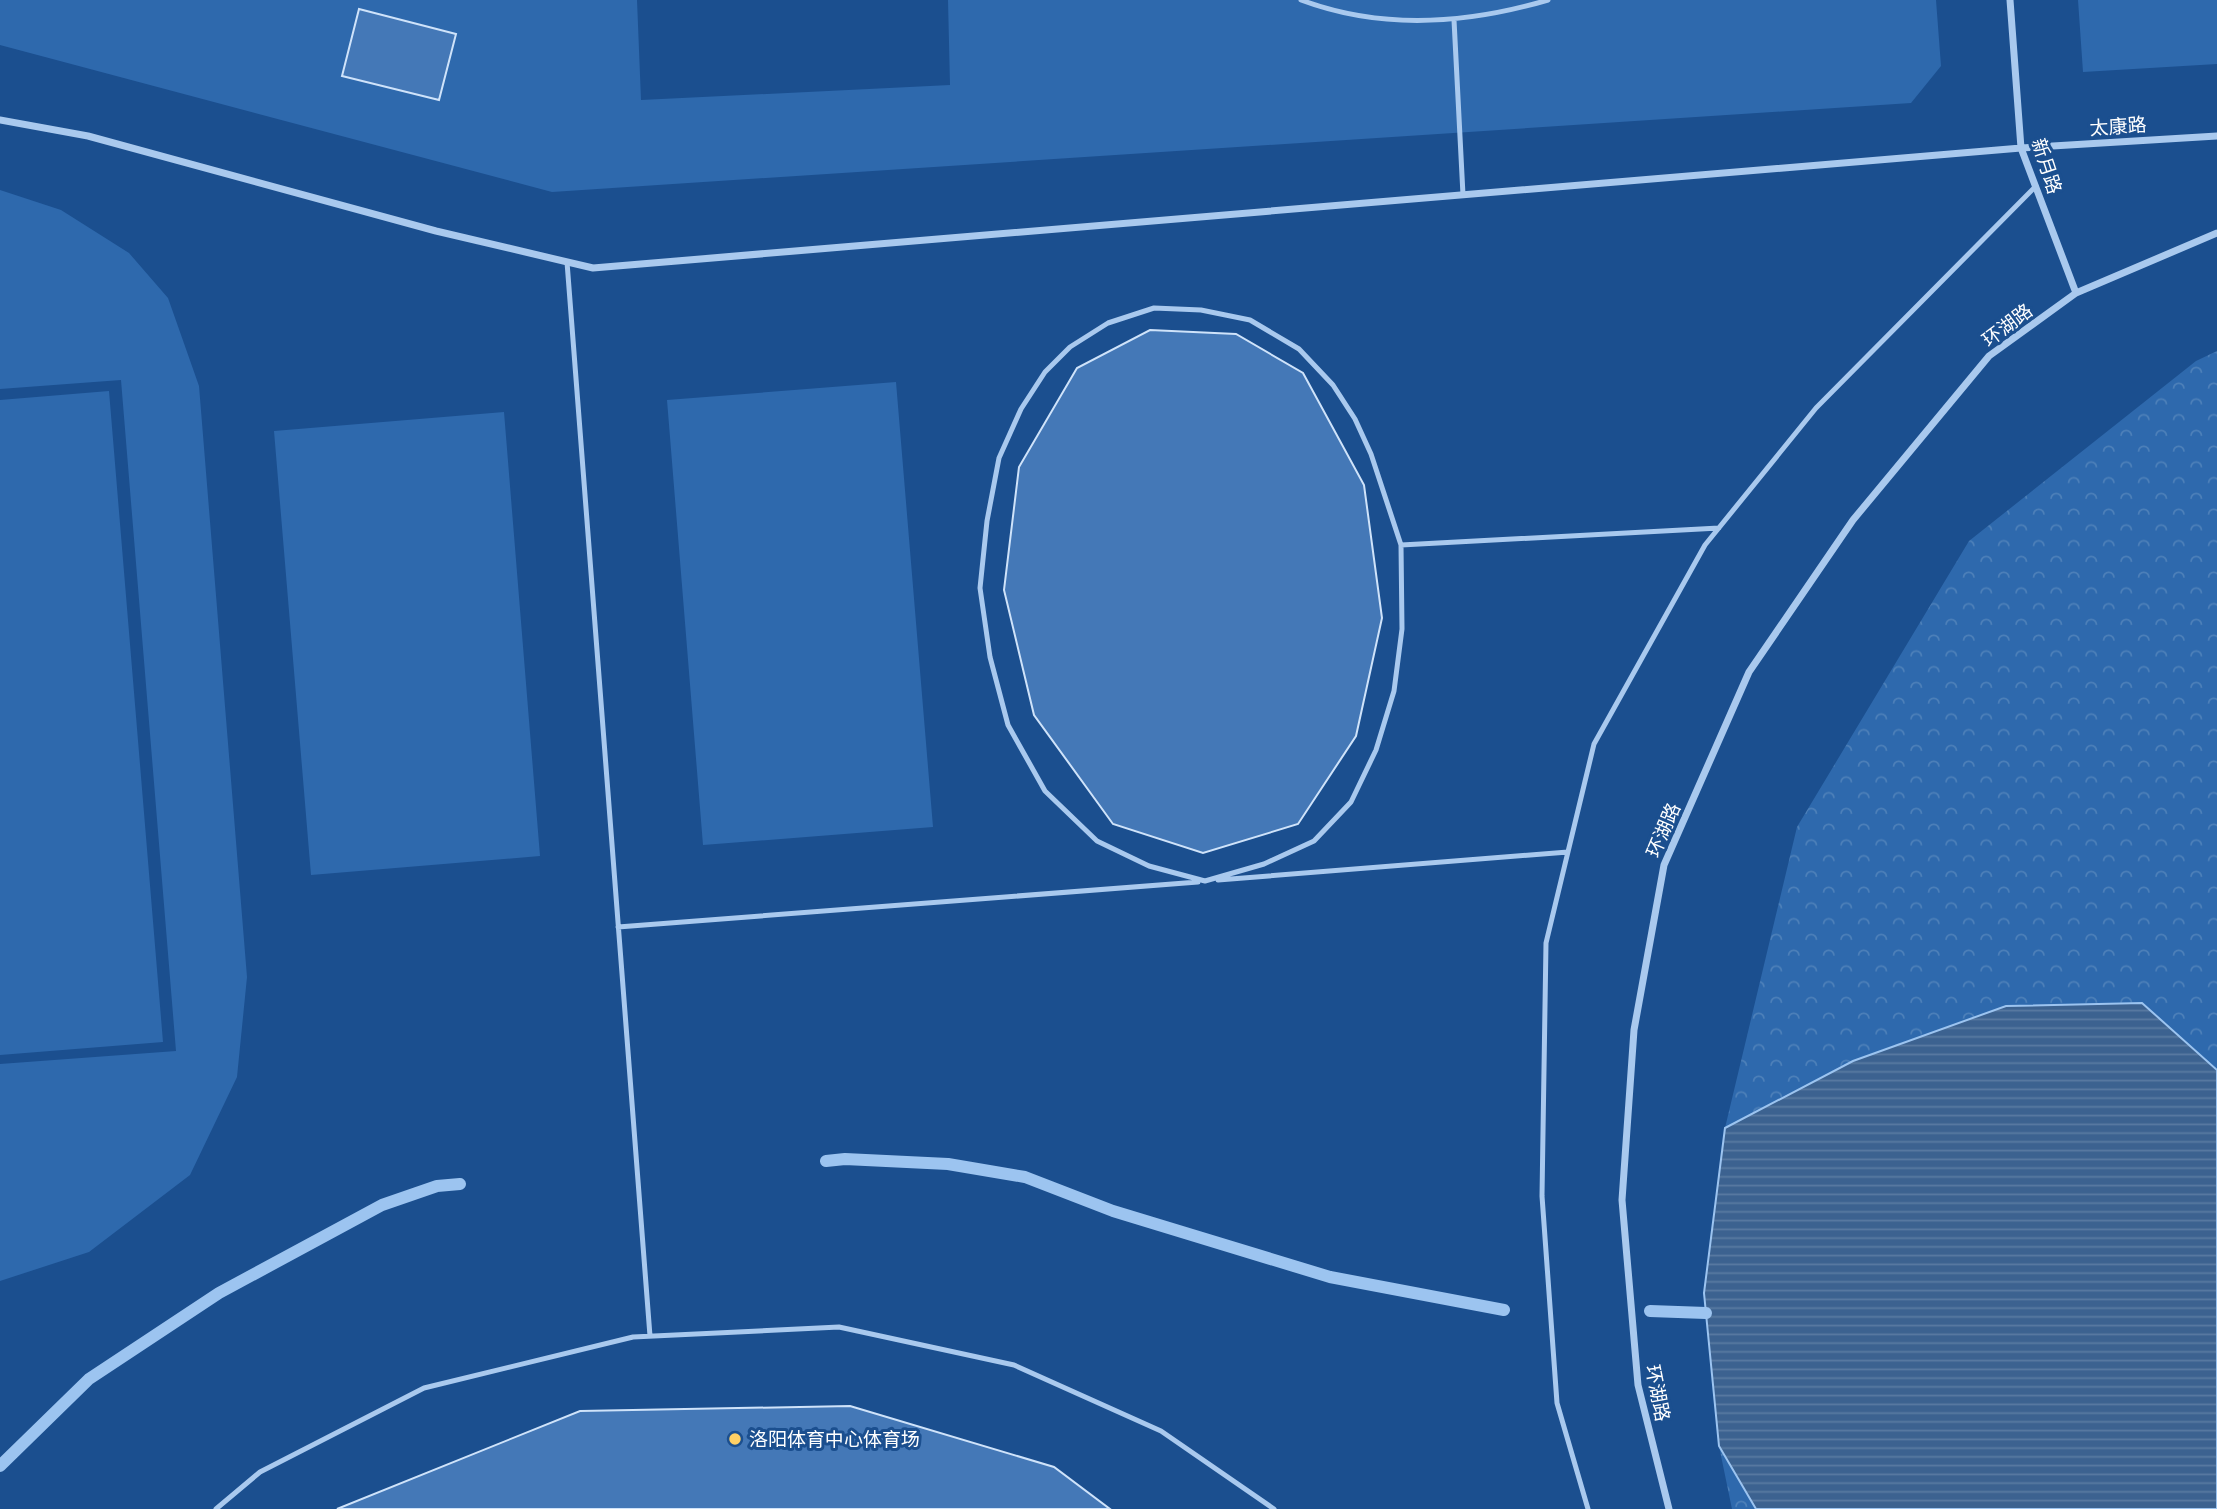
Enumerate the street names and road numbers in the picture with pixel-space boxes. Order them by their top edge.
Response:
street label: 太康路 [2089,111,2147,141]
street label: 新月路 [2026,135,2068,197]
street label: 环湖路 [1976,297,2038,353]
street label: 环湖路 [1640,799,1686,861]
street label: 环湖路 [1640,1363,1676,1423]

